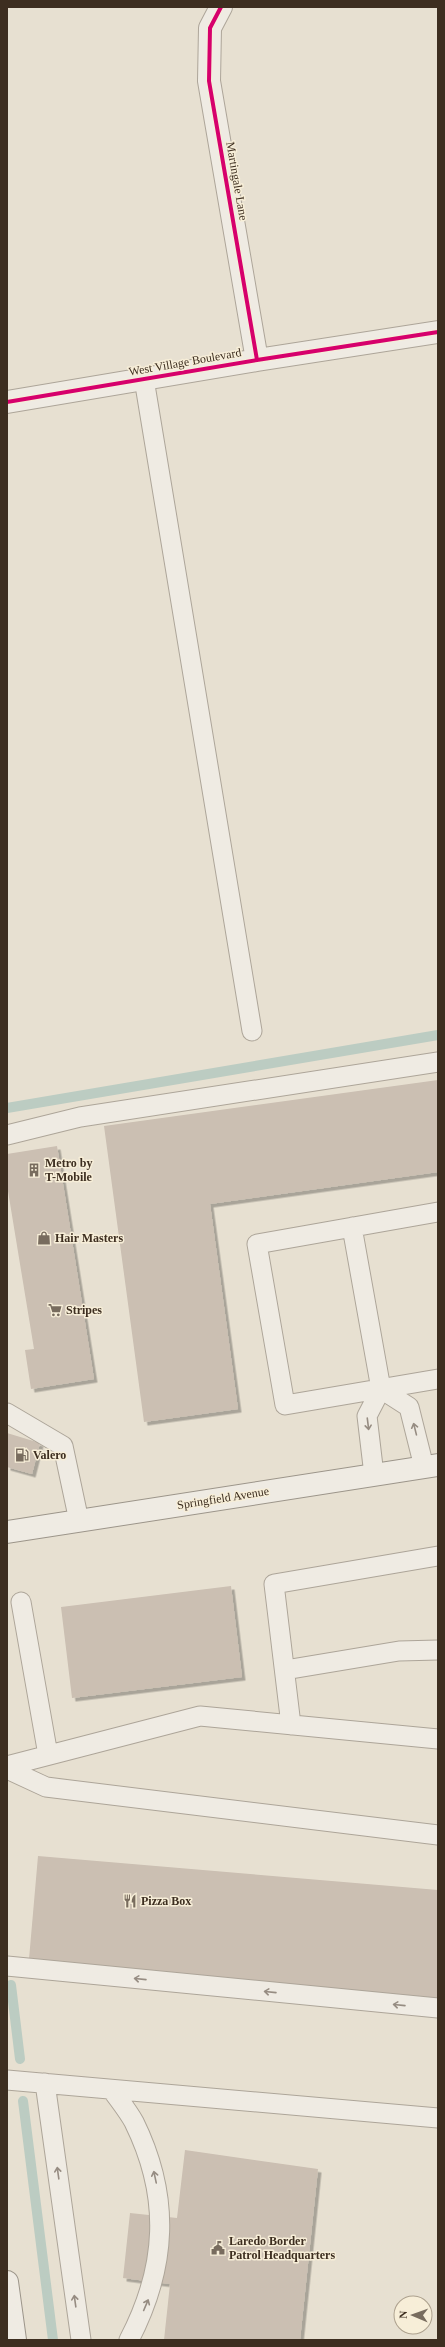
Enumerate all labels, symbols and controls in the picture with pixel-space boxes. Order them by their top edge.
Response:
street label: Martingale Lane [223,141,251,221]
street label: West Village Boulevard [128,345,242,379]
place label: Metro by T-Mobile [45,1156,93,1184]
building icon: Metro by T-Mobile [26,1162,42,1178]
shop icon: Hair Masters [36,1230,52,1246]
place label: Hair Masters [55,1231,123,1245]
supermarket icon: Stripes [47,1302,63,1318]
place label: Stripes [66,1303,102,1317]
one-way arrow [364,1417,372,1430]
one-way arrow [410,1423,418,1436]
fuel station icon: Valero [14,1447,30,1463]
place label: Valero [33,1448,66,1462]
street label: Springfield Avenue [176,1484,270,1512]
restaurant icon: Pizza Box [122,1893,138,1909]
place label: Pizza Box [141,1894,191,1908]
one-way arrow [134,1976,147,1983]
one-way arrow [264,1988,277,1996]
one-way arrow [393,2001,406,2008]
one-way arrow [54,2166,62,2179]
one-way arrow [151,2171,159,2184]
place label: Laredo Border Patrol Headquarters [229,2234,335,2262]
public building icon: Laredo Border Patrol Headquarters [210,2240,226,2256]
one-way arrow [71,2295,79,2308]
north arrow [393,2295,433,2335]
one-way arrow [143,2299,150,2311]
text: N [397,2310,409,2319]

